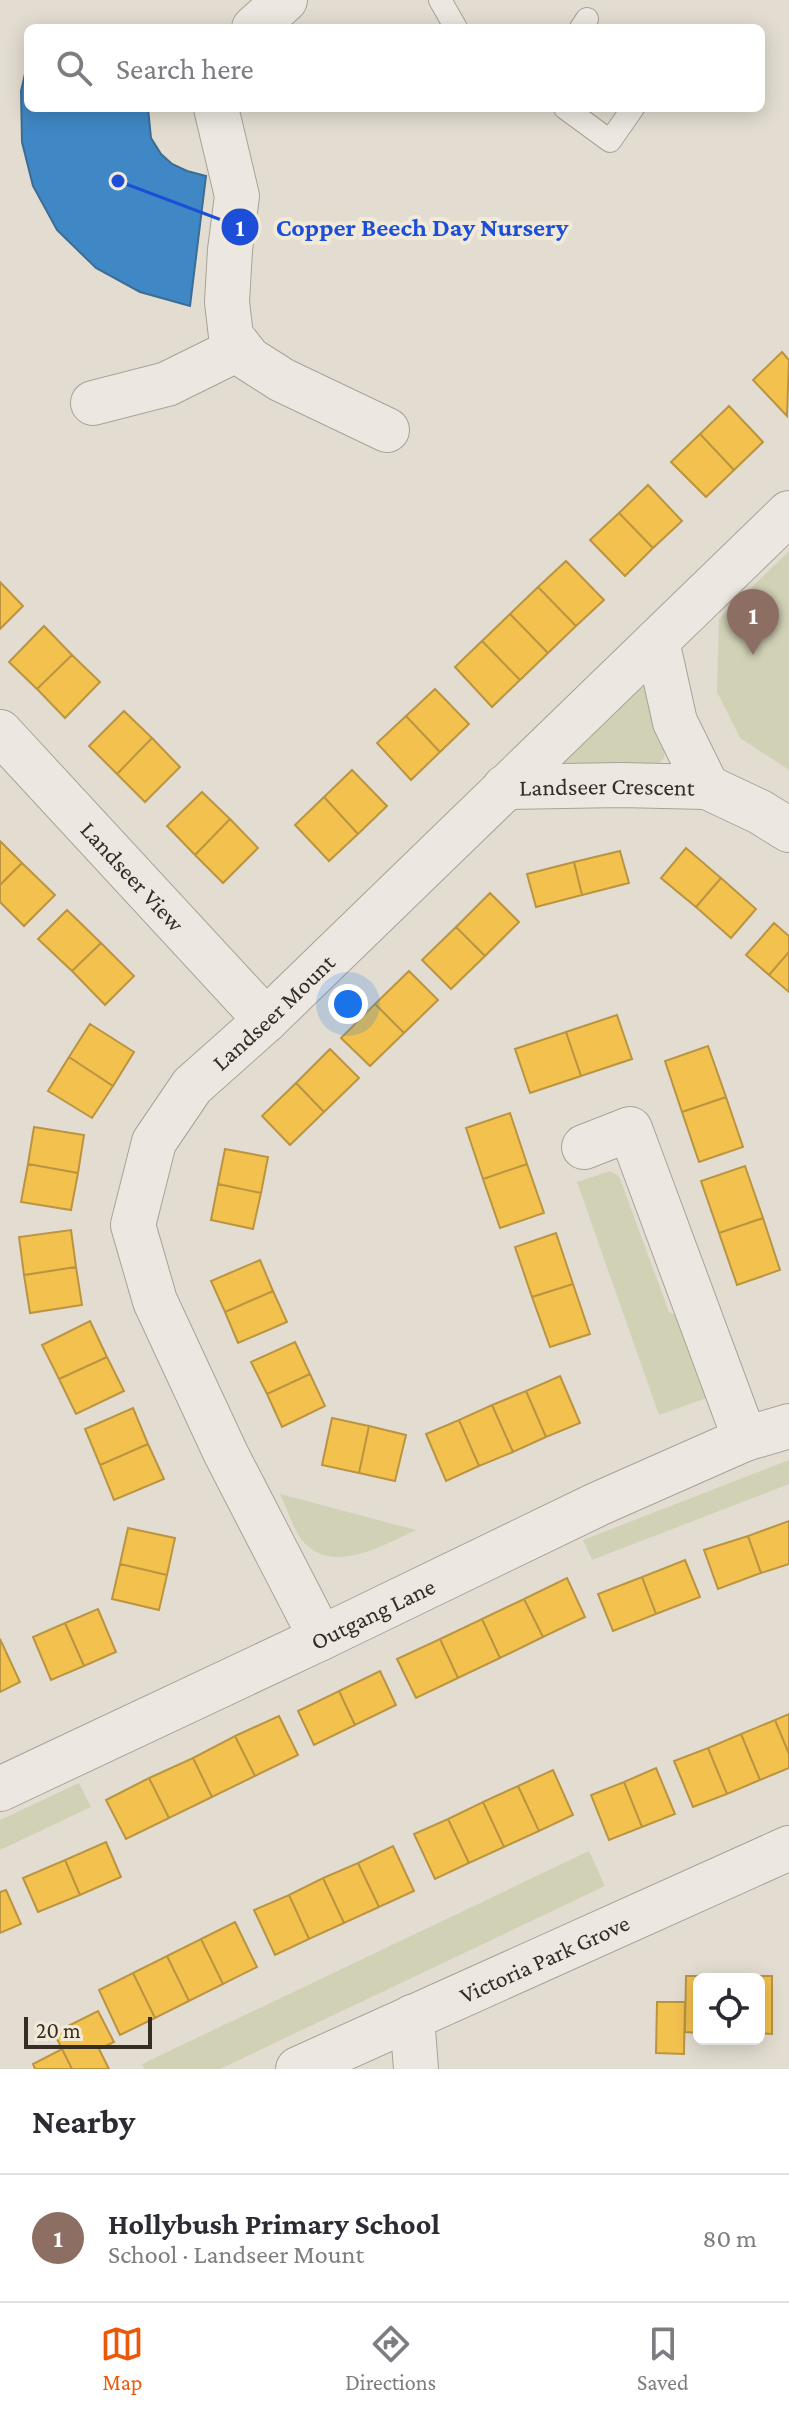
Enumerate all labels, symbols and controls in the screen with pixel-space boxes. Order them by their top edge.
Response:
search box [24,24,765,112]
icon: search [52,46,96,90]
text: Search here [116,52,254,85]
callout: Copper Beech Day Nursery [220,202,584,252]
text: Copper Beech Day Nursery [276,213,569,242]
text: 1 [236,214,245,241]
pin: 1 [727,589,779,655]
street label: Landseer Crescent [519,771,696,800]
street label: Landseer View [76,815,191,937]
street label: Landseer Mount [206,947,340,1075]
your location [328,984,368,1024]
street label: Outgang Lane [306,1572,439,1655]
street label: Victoria Park Grove [455,1908,633,2008]
map controls [693,1973,765,2045]
button: locate [693,1973,765,2045]
scale bar [24,2013,152,2049]
text: 20 m [36,2018,81,2043]
text: Nearby [32,2103,135,2140]
text: Hollybush Primary School [108,2207,440,2240]
text: 1 [53,2224,63,2253]
text: 80 m [703,2224,757,2253]
text: School · Landseer Mount [108,2240,364,2269]
tab: Map [100,2322,144,2395]
tab: Directions [345,2322,436,2395]
tab: Saved [637,2322,689,2395]

